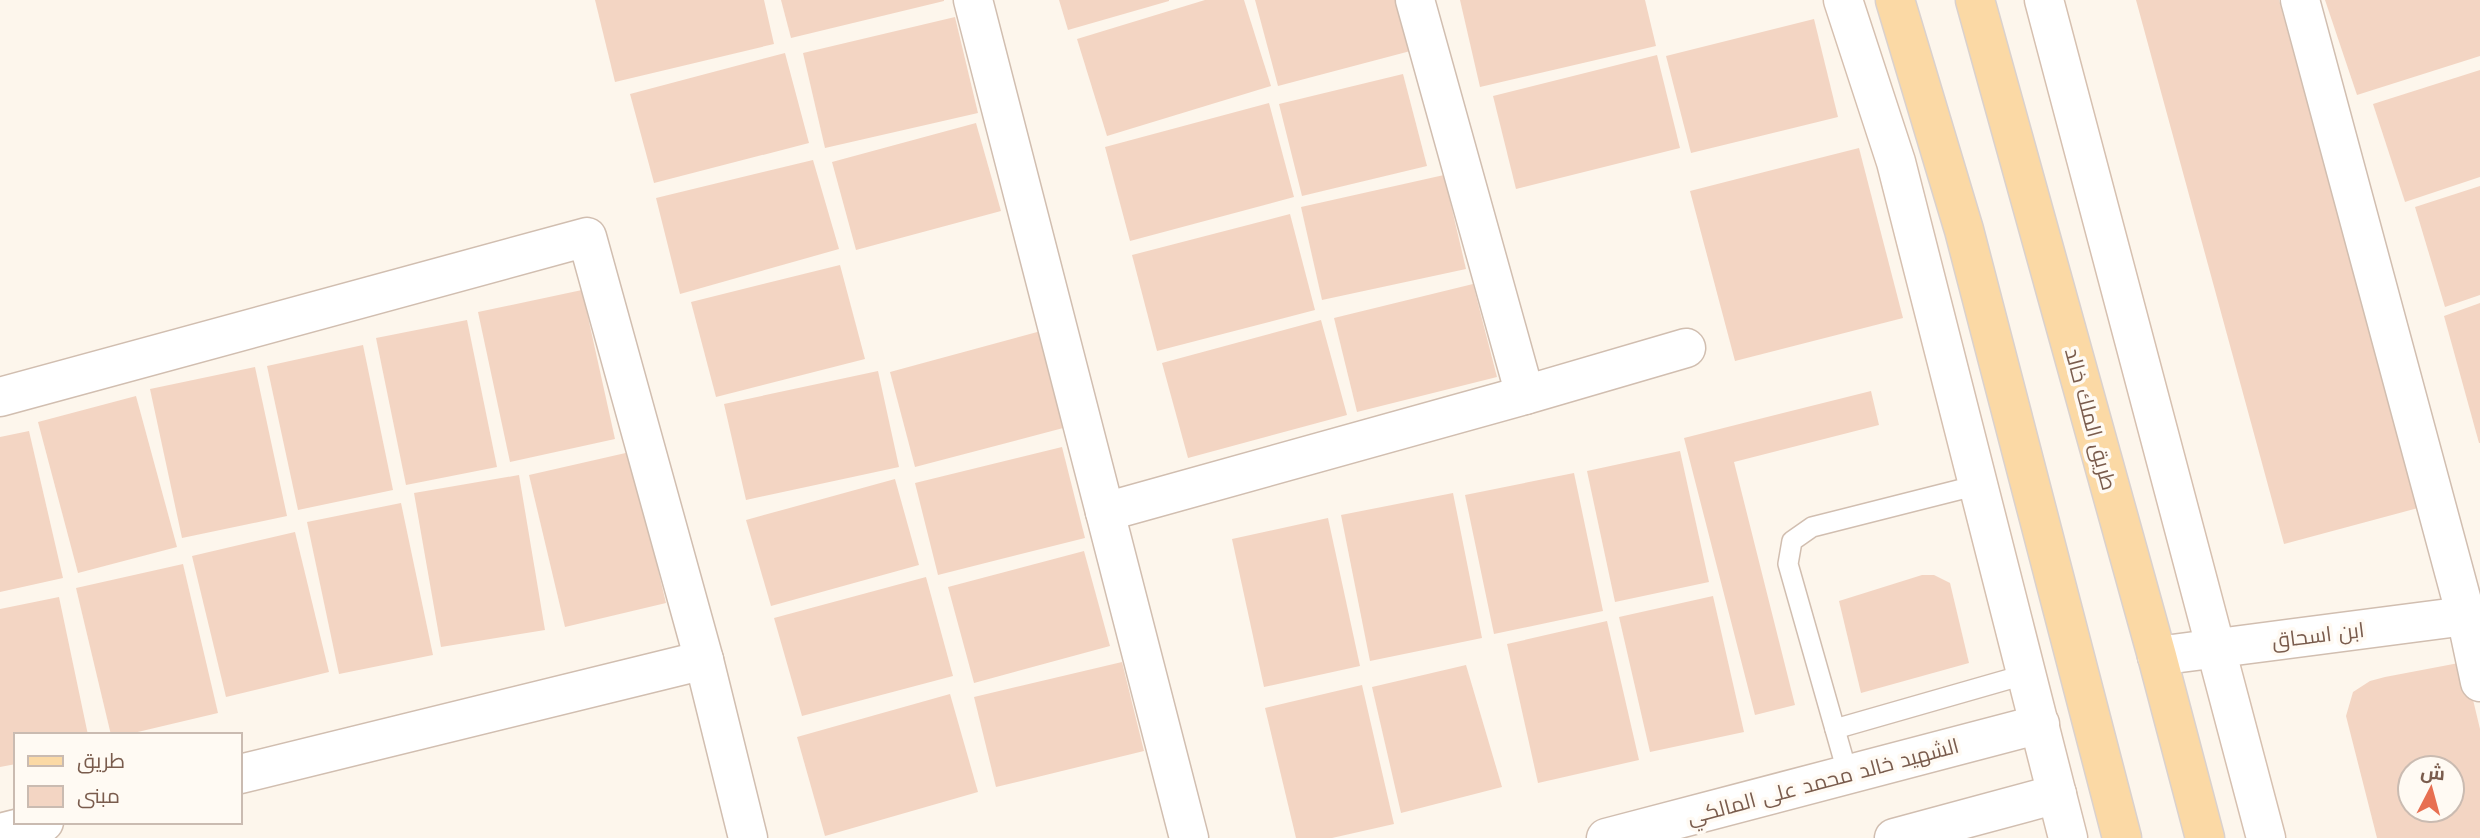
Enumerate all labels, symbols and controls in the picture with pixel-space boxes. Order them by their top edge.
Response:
street label: طريق الملك خالد [2059,345,2122,493]
street label: ابن اسحاق [2270,617,2366,654]
legend [14,733,242,824]
street label: الشهيد خالد محمد على المالكي [1684,733,1963,833]
text: طريق [77,748,125,774]
north arrow [2396,754,2466,824]
text: ش [2419,760,2446,785]
text: مبنى [77,783,120,809]

